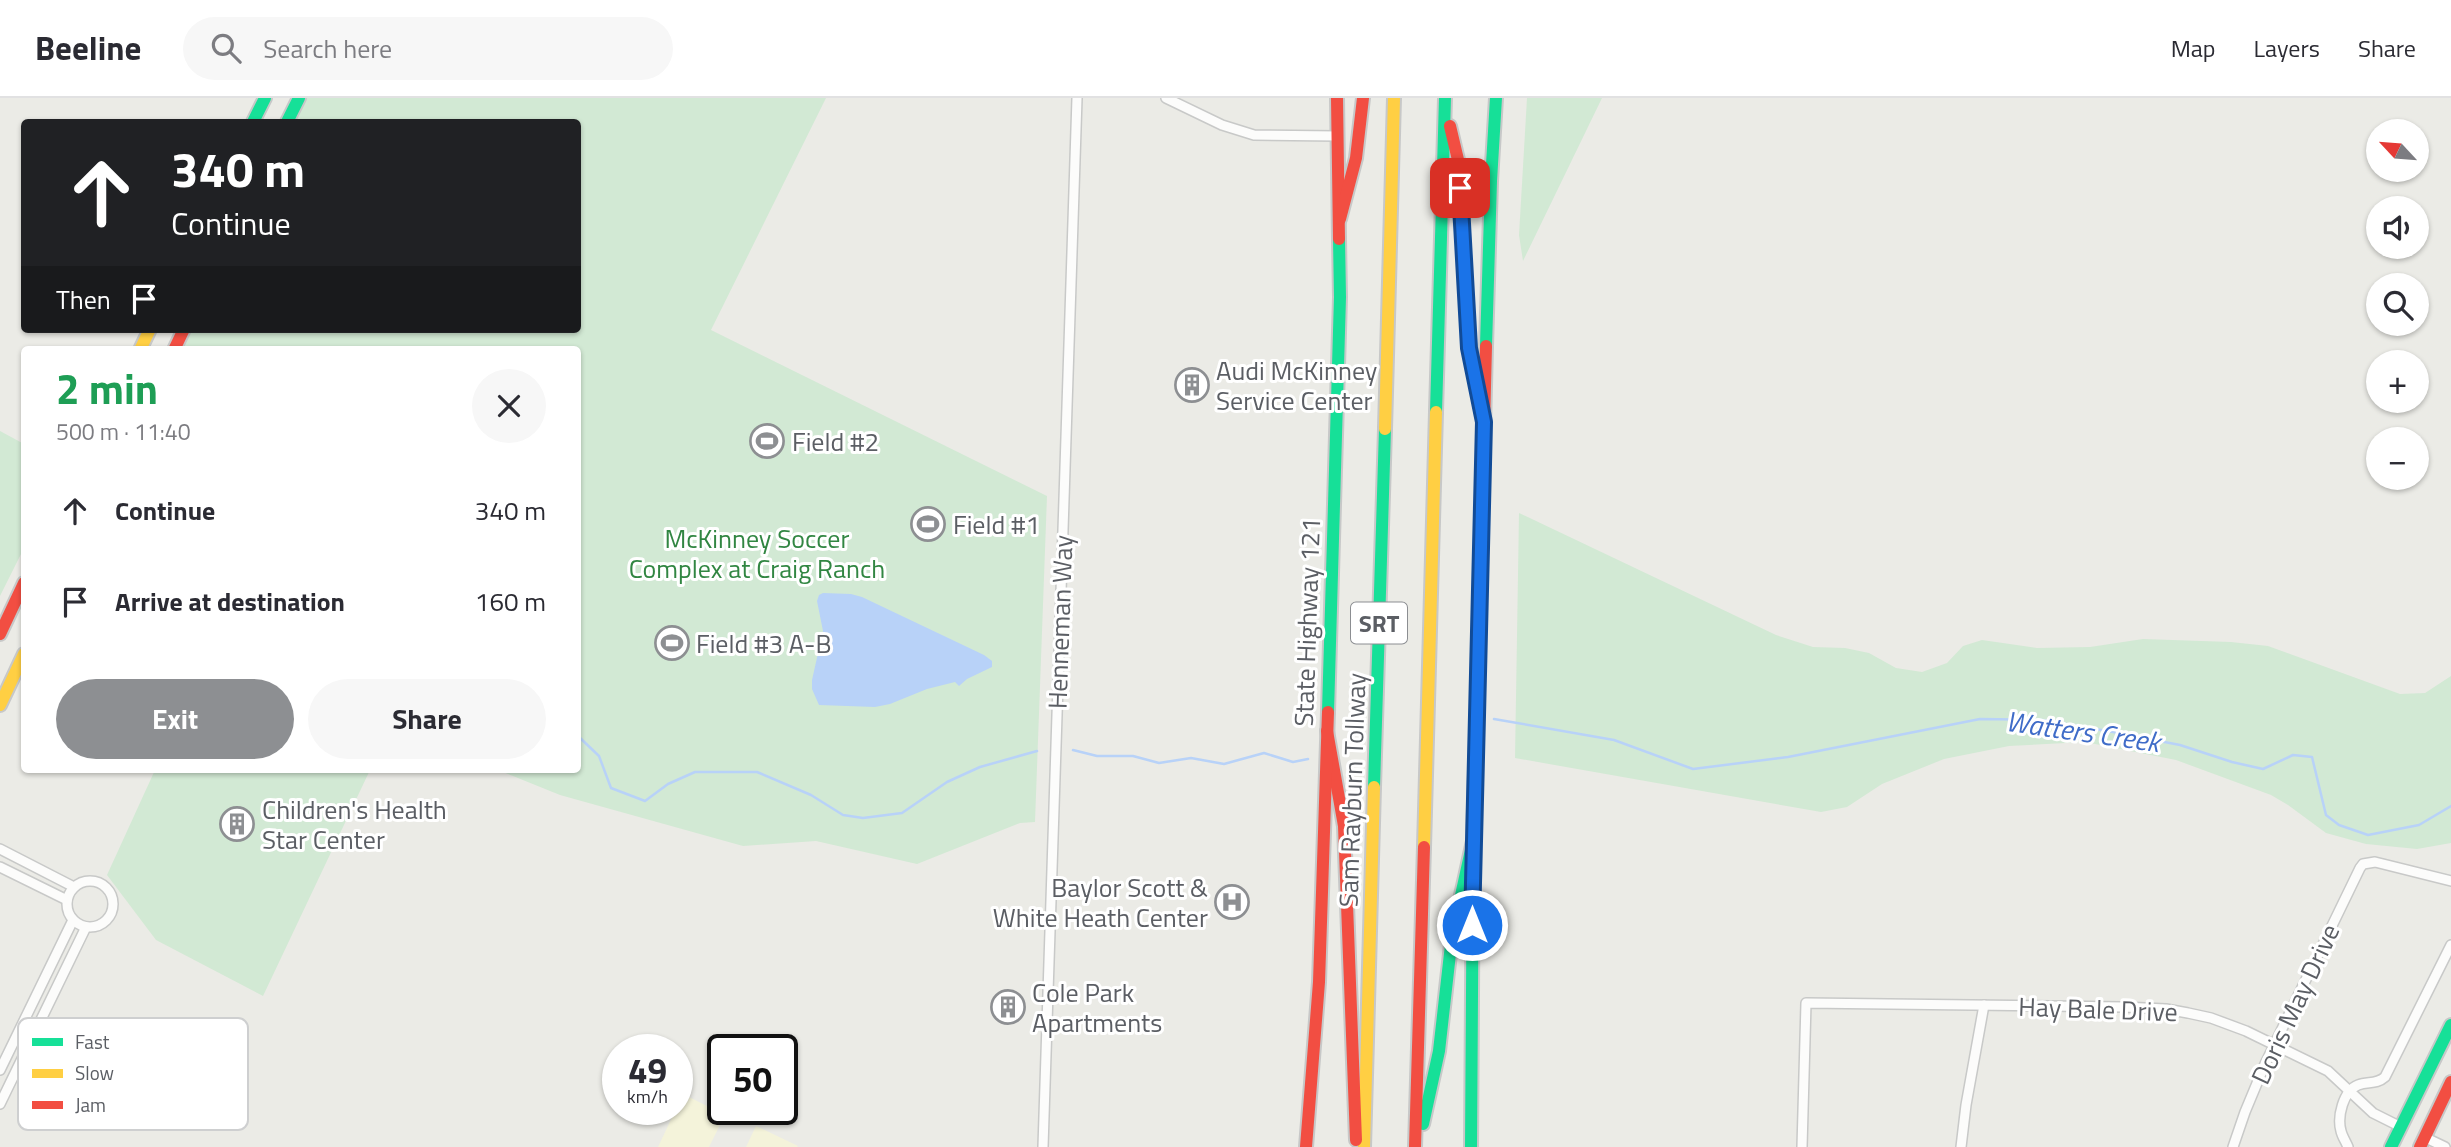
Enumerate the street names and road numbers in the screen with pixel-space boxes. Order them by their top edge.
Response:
street label: State Highway 121 [1284,517,1330,727]
street label: Henneman Way [1037,534,1083,710]
road number: SRT [1351,602,1407,644]
street label: Sam Rayburn Tollway [1328,672,1376,908]
street label: Doris May Drive [2241,917,2349,1091]
street label: Hay Bale Drive [2018,987,2178,1031]

